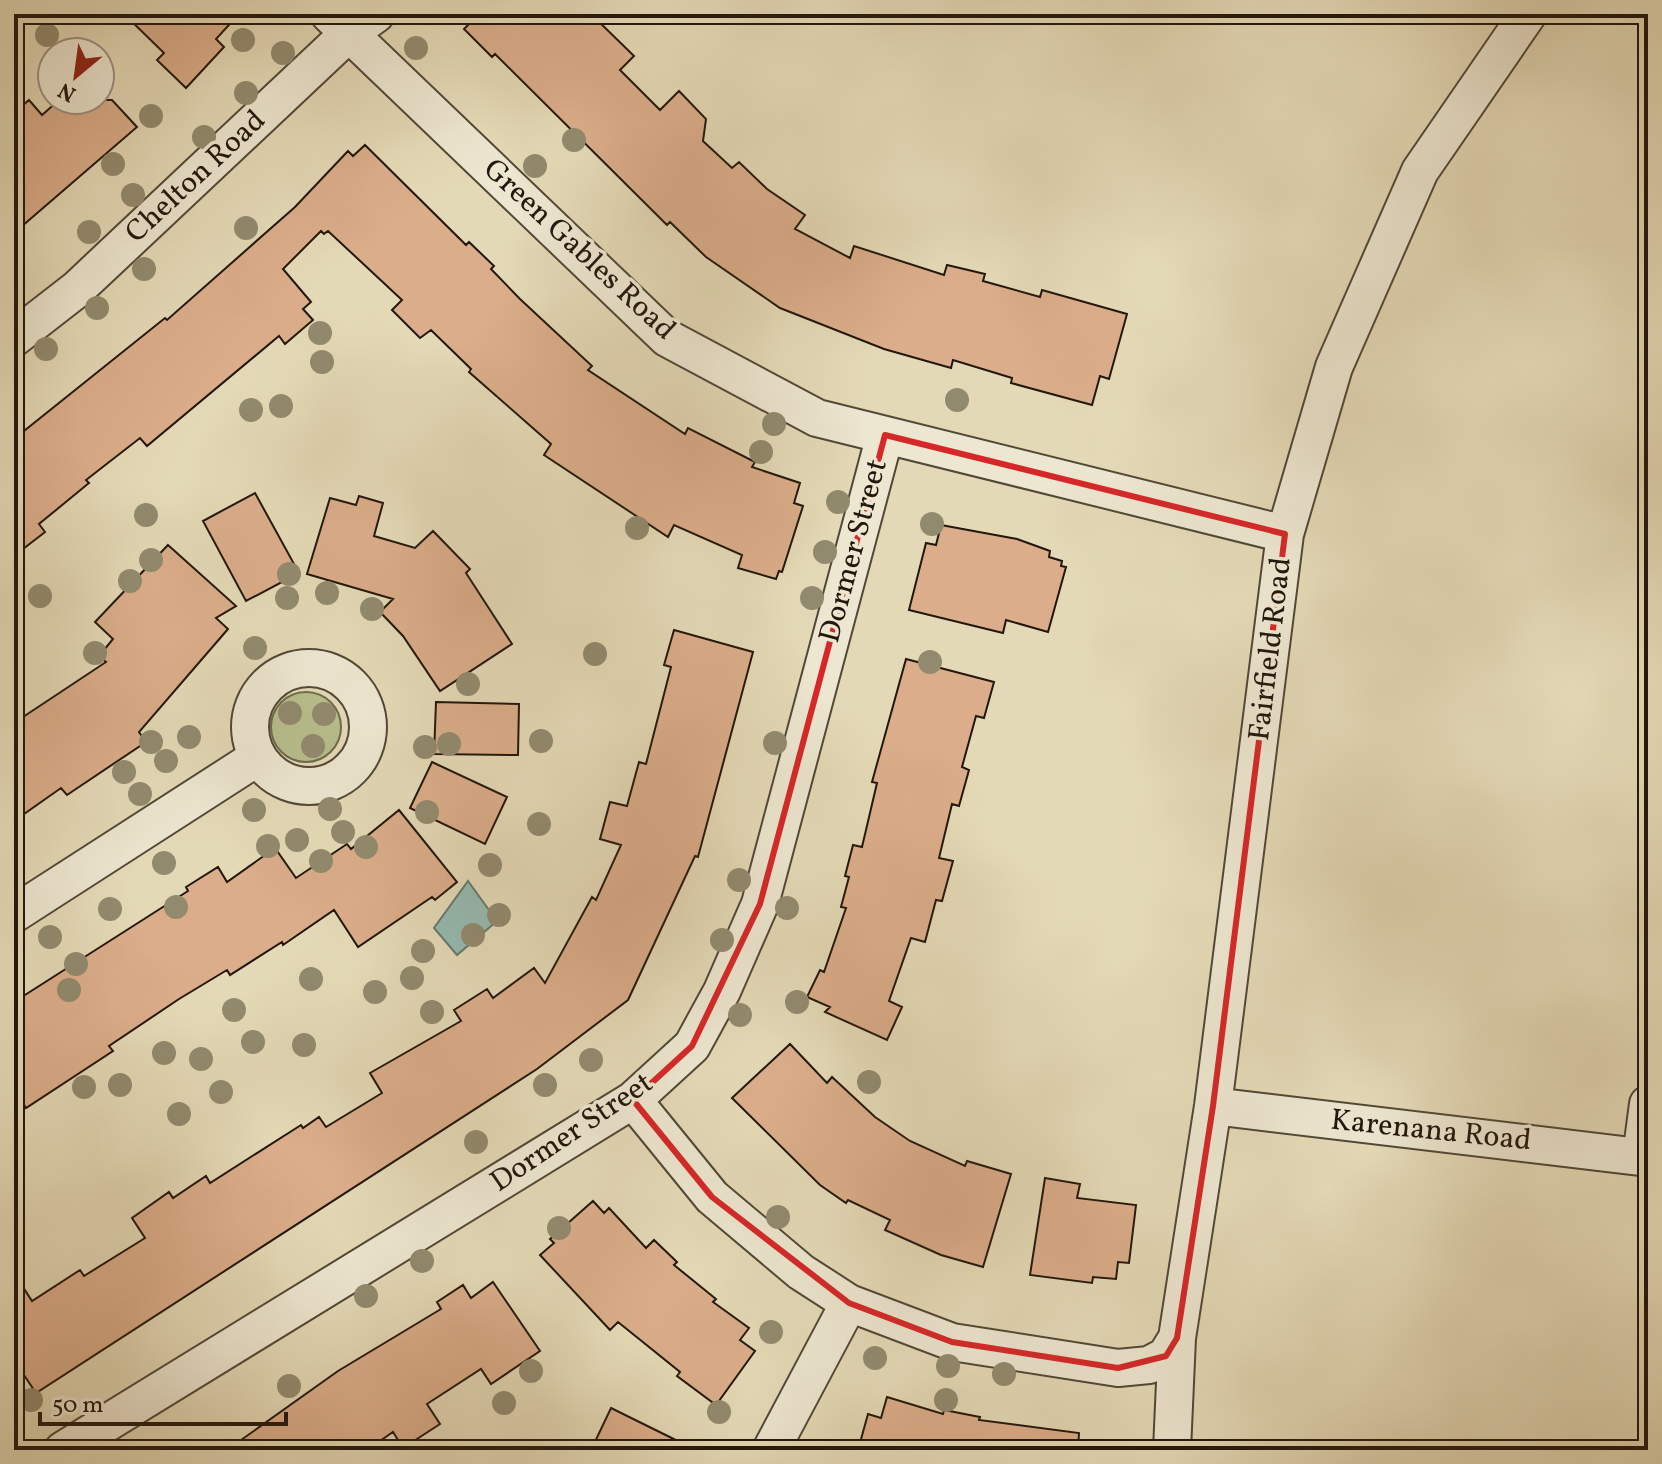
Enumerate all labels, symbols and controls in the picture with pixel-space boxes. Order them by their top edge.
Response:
north arrow [36,36,116,116]
text: N [53,74,82,109]
street label: Chelton Road [116,101,276,253]
street label: Green Gables Road [473,150,685,350]
street label: Dormer Street [809,455,899,647]
street label: Fairfield Road [1239,555,1303,743]
street label: Dormer Street [482,1063,662,1203]
street label: Karenana Road [1329,1100,1533,1162]
scale bar [40,1376,286,1426]
text: 50 m [52,1389,104,1423]

